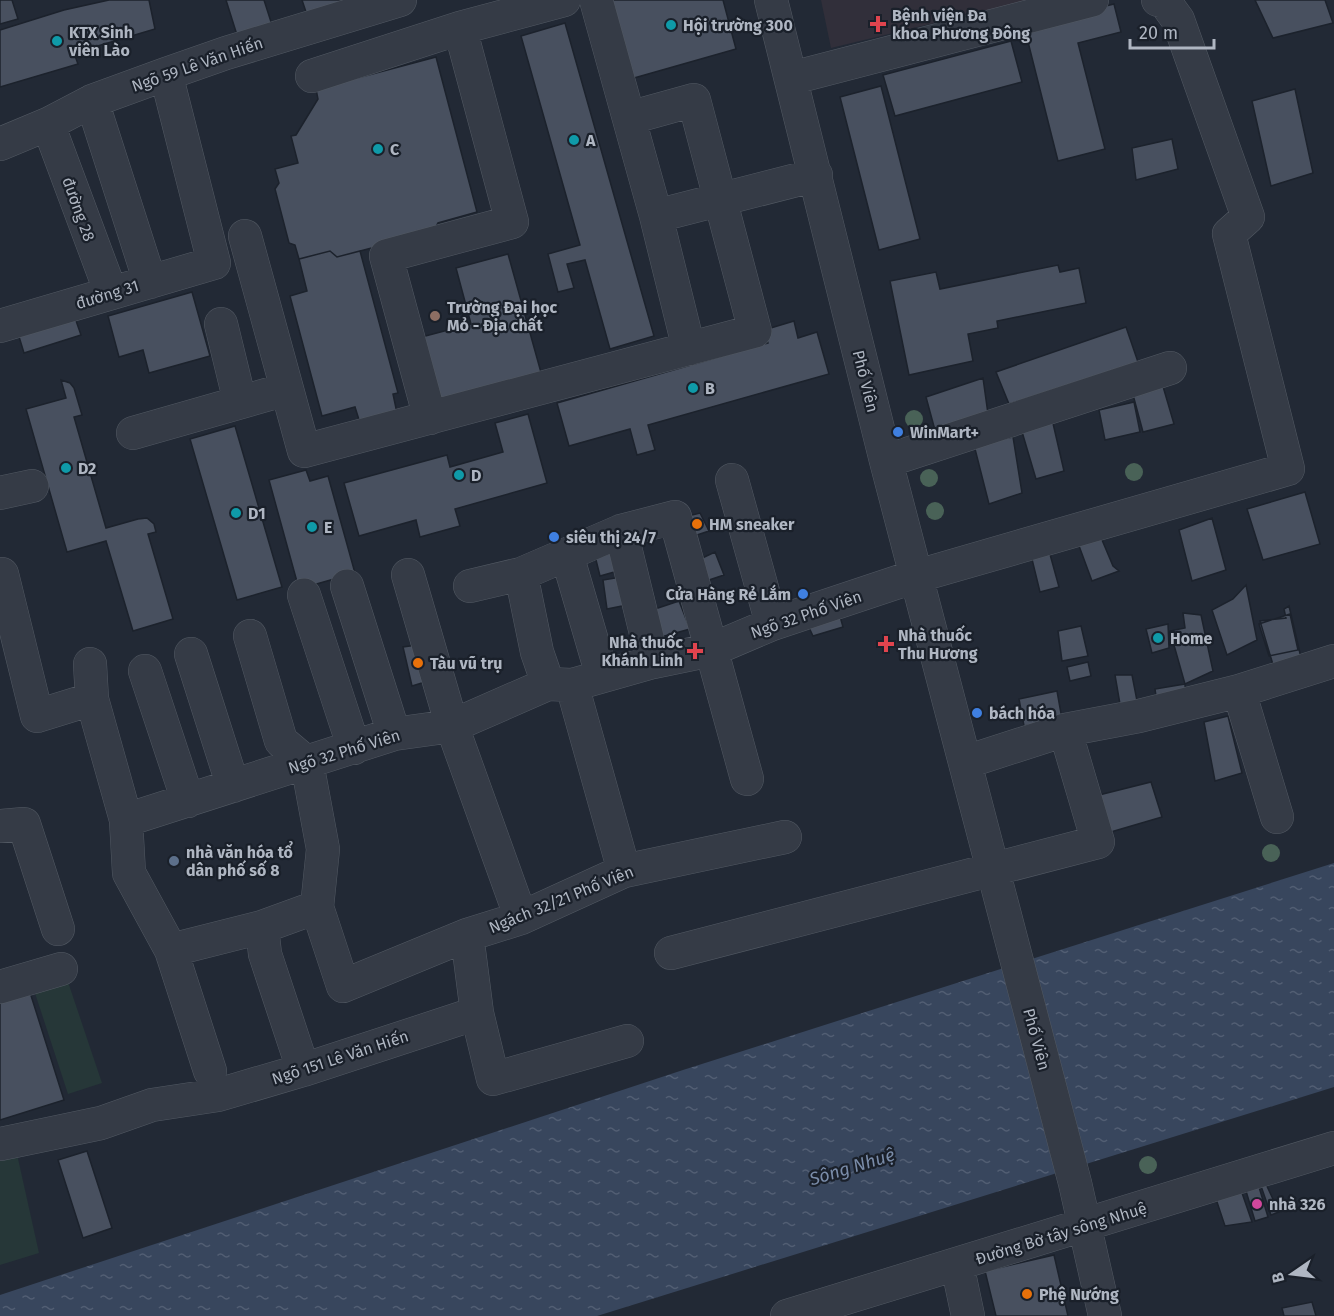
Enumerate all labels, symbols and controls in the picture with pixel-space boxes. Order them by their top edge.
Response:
place label: Bệnh viện Đa khoa Phương Đông [892,6,1030,43]
scale bar [1130,12,1214,50]
marker: Bệnh viện Đa khoa Phương Đông [869,15,887,33]
place label: Hội trường 300 [683,16,793,35]
marker: Hội trường 300 [664,18,678,32]
text: 20 m [1139,22,1178,44]
place label: KTX Sinh viên Lào [68,23,133,60]
street label: Ngõ 59 Lê Văn Hiến [129,32,265,96]
marker: KTX Sinh viên Lào [50,34,64,48]
place label: A [585,131,596,150]
marker: A [567,133,581,147]
place label: C [390,140,400,159]
marker: C [371,142,385,156]
street label: đường 28 [58,174,99,244]
street label: đường 31 [73,276,141,313]
place label: Trường Đại học Mỏ - Địa chất [447,298,558,335]
marker: Trường Đại học Mỏ - Địa chất [428,309,442,323]
street label: Phố Viên [849,348,883,414]
place label: B [705,379,715,398]
marker: B [686,381,700,395]
place label: WinMart+ [910,423,979,442]
marker: WinMart+ [891,425,905,439]
place label: D2 [78,459,96,478]
marker: D2 [59,461,73,475]
place label: D [471,466,481,485]
marker: D [452,468,466,482]
place label: D1 [248,504,266,523]
marker: D1 [229,506,243,520]
place label: HM sneaker [709,515,795,534]
marker: HM sneaker [690,517,704,531]
place label: E [324,518,332,537]
marker: E [305,520,319,534]
place label: siêu thị 24/7 [566,528,657,547]
marker: siêu thị 24/7 [547,530,561,544]
place label: Cửa Hàng Rẻ Lắm [666,584,791,604]
street label: Ngõ 32 Phố Viên [748,586,864,642]
marker: Cửa Hàng Rẻ Lắm [796,587,810,601]
place label: Nhà thuốc Thu Hương [898,625,978,663]
place label: Home [1170,629,1213,648]
marker: Home [1151,631,1165,645]
place label: Nhà thuốc Khánh Linh [601,632,683,670]
marker: Nhà thuốc Thu Hương [879,637,893,651]
marker: Nhà thuốc Khánh Linh [688,644,702,658]
place label: Tàu vũ trụ [430,654,502,673]
marker: Tàu vũ trụ [411,656,425,670]
place label: bách hóa [989,704,1055,723]
marker: bách hóa [970,706,984,720]
street label: Ngõ 32 Phố Viên [286,724,402,778]
place label: nhà văn hóa tổ dân phố số 8 [186,840,294,880]
marker: nhà văn hóa tổ dân phố số 8 [167,854,181,868]
street label: Ngách 32/21 Phố Viên [486,861,636,937]
street label: Phố Viên [1019,1006,1055,1072]
street label: Ngõ 151 Lê Văn Hiến [269,1025,411,1089]
water label: Sông Nhuệ [806,1144,897,1191]
place label: nhà 326 [1269,1195,1325,1214]
marker: nhà 326 [1250,1197,1264,1211]
street label: Đường Bờ tây sông Nhuệ [973,1198,1149,1269]
north arrow [1262,1244,1322,1304]
text: B [1267,1270,1288,1285]
place label: Phệ Nướng [1039,1285,1119,1304]
marker: Phệ Nướng [1020,1287,1034,1301]

